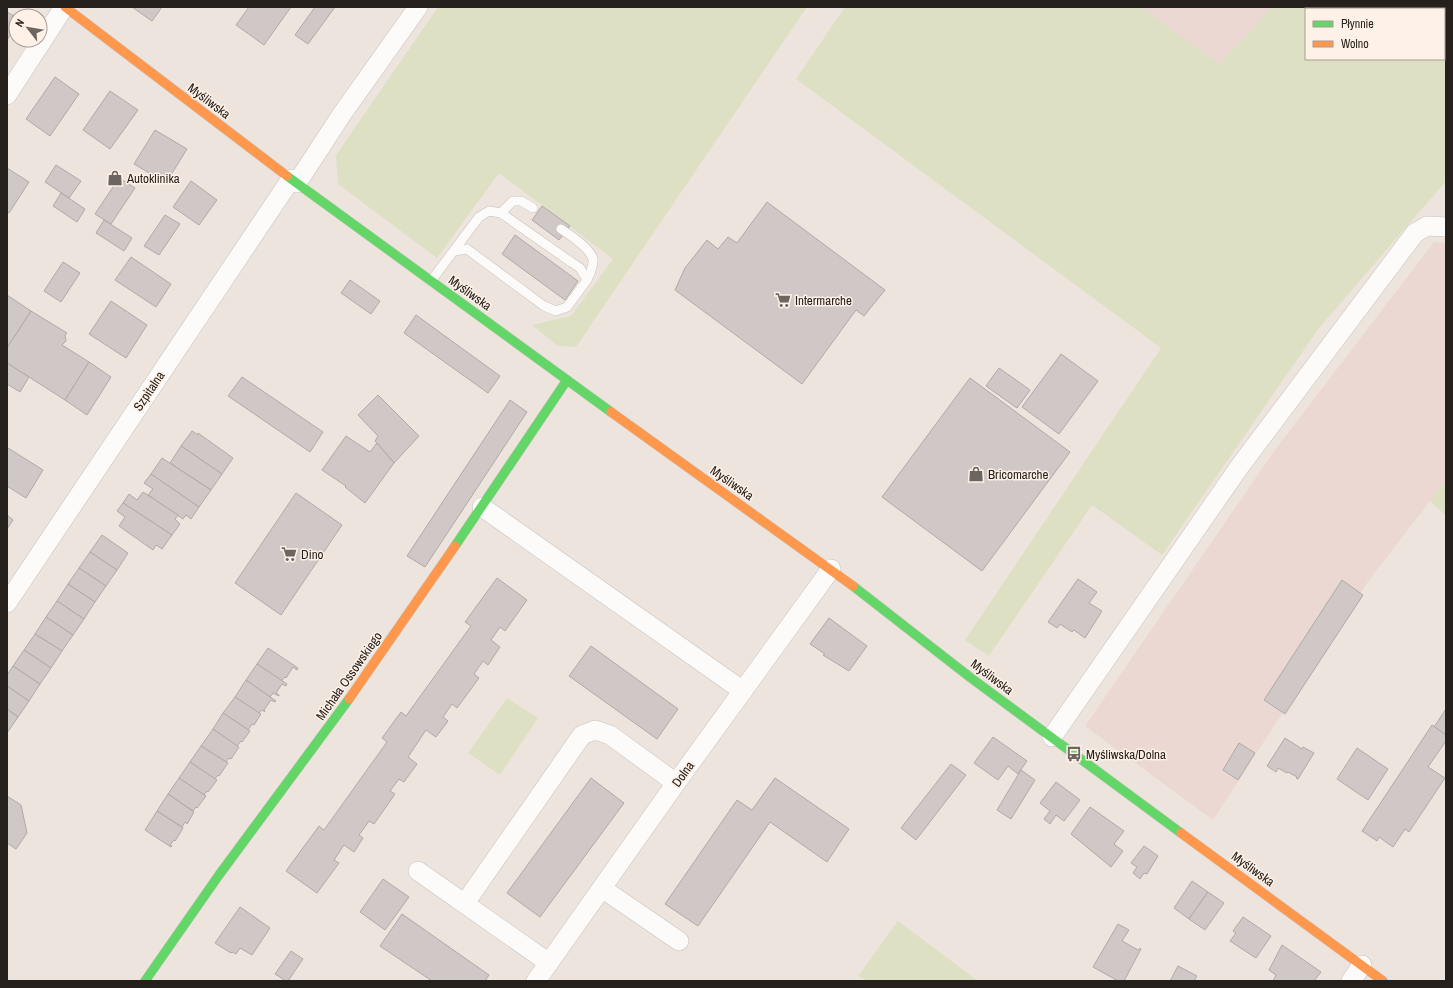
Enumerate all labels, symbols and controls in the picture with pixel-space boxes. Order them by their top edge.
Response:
north arrow [8,8,48,48]
legend [1305,8,1445,60]
text: N [12,16,27,29]
text: Płynnie [1341,16,1374,32]
text: Wolno [1341,36,1369,52]
street label: Myśliwska [184,79,234,123]
shop icon: Autoklinika [106,169,124,187]
place label: Autoklinika [126,170,180,187]
street label: Myśliwska [445,272,495,314]
supermarket icon: Intermarche [774,291,792,309]
place label: Intermarche [795,292,852,309]
street label: Szpitalna [130,368,169,414]
street label: Myśliwska [707,462,757,504]
shop icon: Bricomarche [967,465,985,483]
place label: Bricomarche [988,466,1048,483]
supermarket icon: Dino [280,545,298,563]
place label: Dino [301,546,324,563]
street label: Michała Ossowskiego [312,628,386,724]
street label: Myśliwska [967,655,1017,699]
bus stop icon: Myśliwska/Dolna [1065,745,1083,763]
place label: Myśliwska/Dolna [1086,746,1166,763]
street label: Dolna [668,758,698,790]
street label: Myśliwska [1228,848,1278,890]

